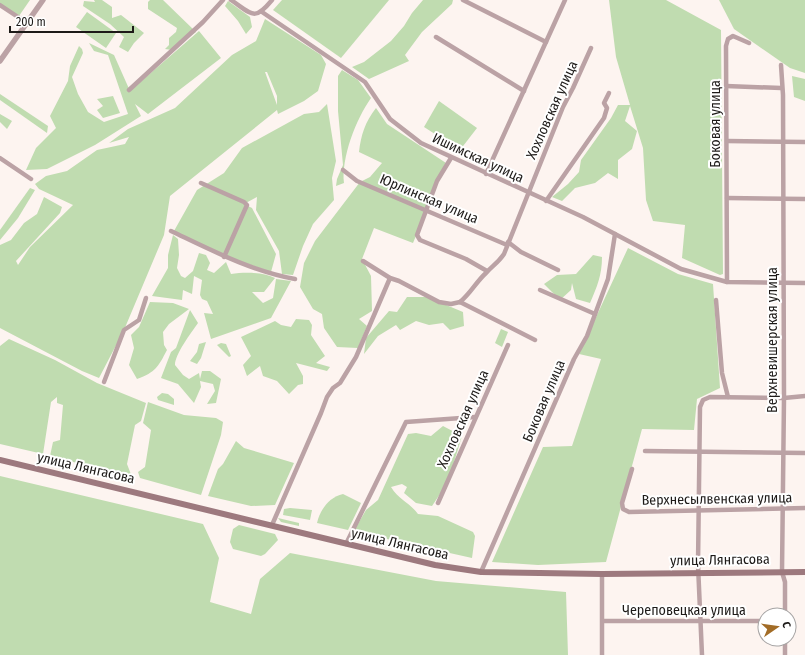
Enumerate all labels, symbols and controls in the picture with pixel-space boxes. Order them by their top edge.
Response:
scale bar [10,8,133,34]
text: 200 m [16,15,46,29]
street label: Хохловская улица [523,58,581,162]
street label: Боковая улица [707,80,724,168]
street label: Ишимская улица [430,129,527,187]
street label: Юрлинская улица [377,171,481,227]
street label: Верхневишерская улица [764,267,781,413]
street label: Боковая улица [519,357,569,445]
street label: Хохловская улица [434,367,492,471]
street label: улица Лянгасова [36,449,137,488]
street label: Верхнесылвенская улица [641,489,793,509]
street label: улица Лянгасова [350,525,451,564]
street label: улица Лянгасова [670,551,770,569]
street label: Череповецкая улица [622,602,746,619]
north arrow [757,607,797,647]
text: С [779,621,793,629]

